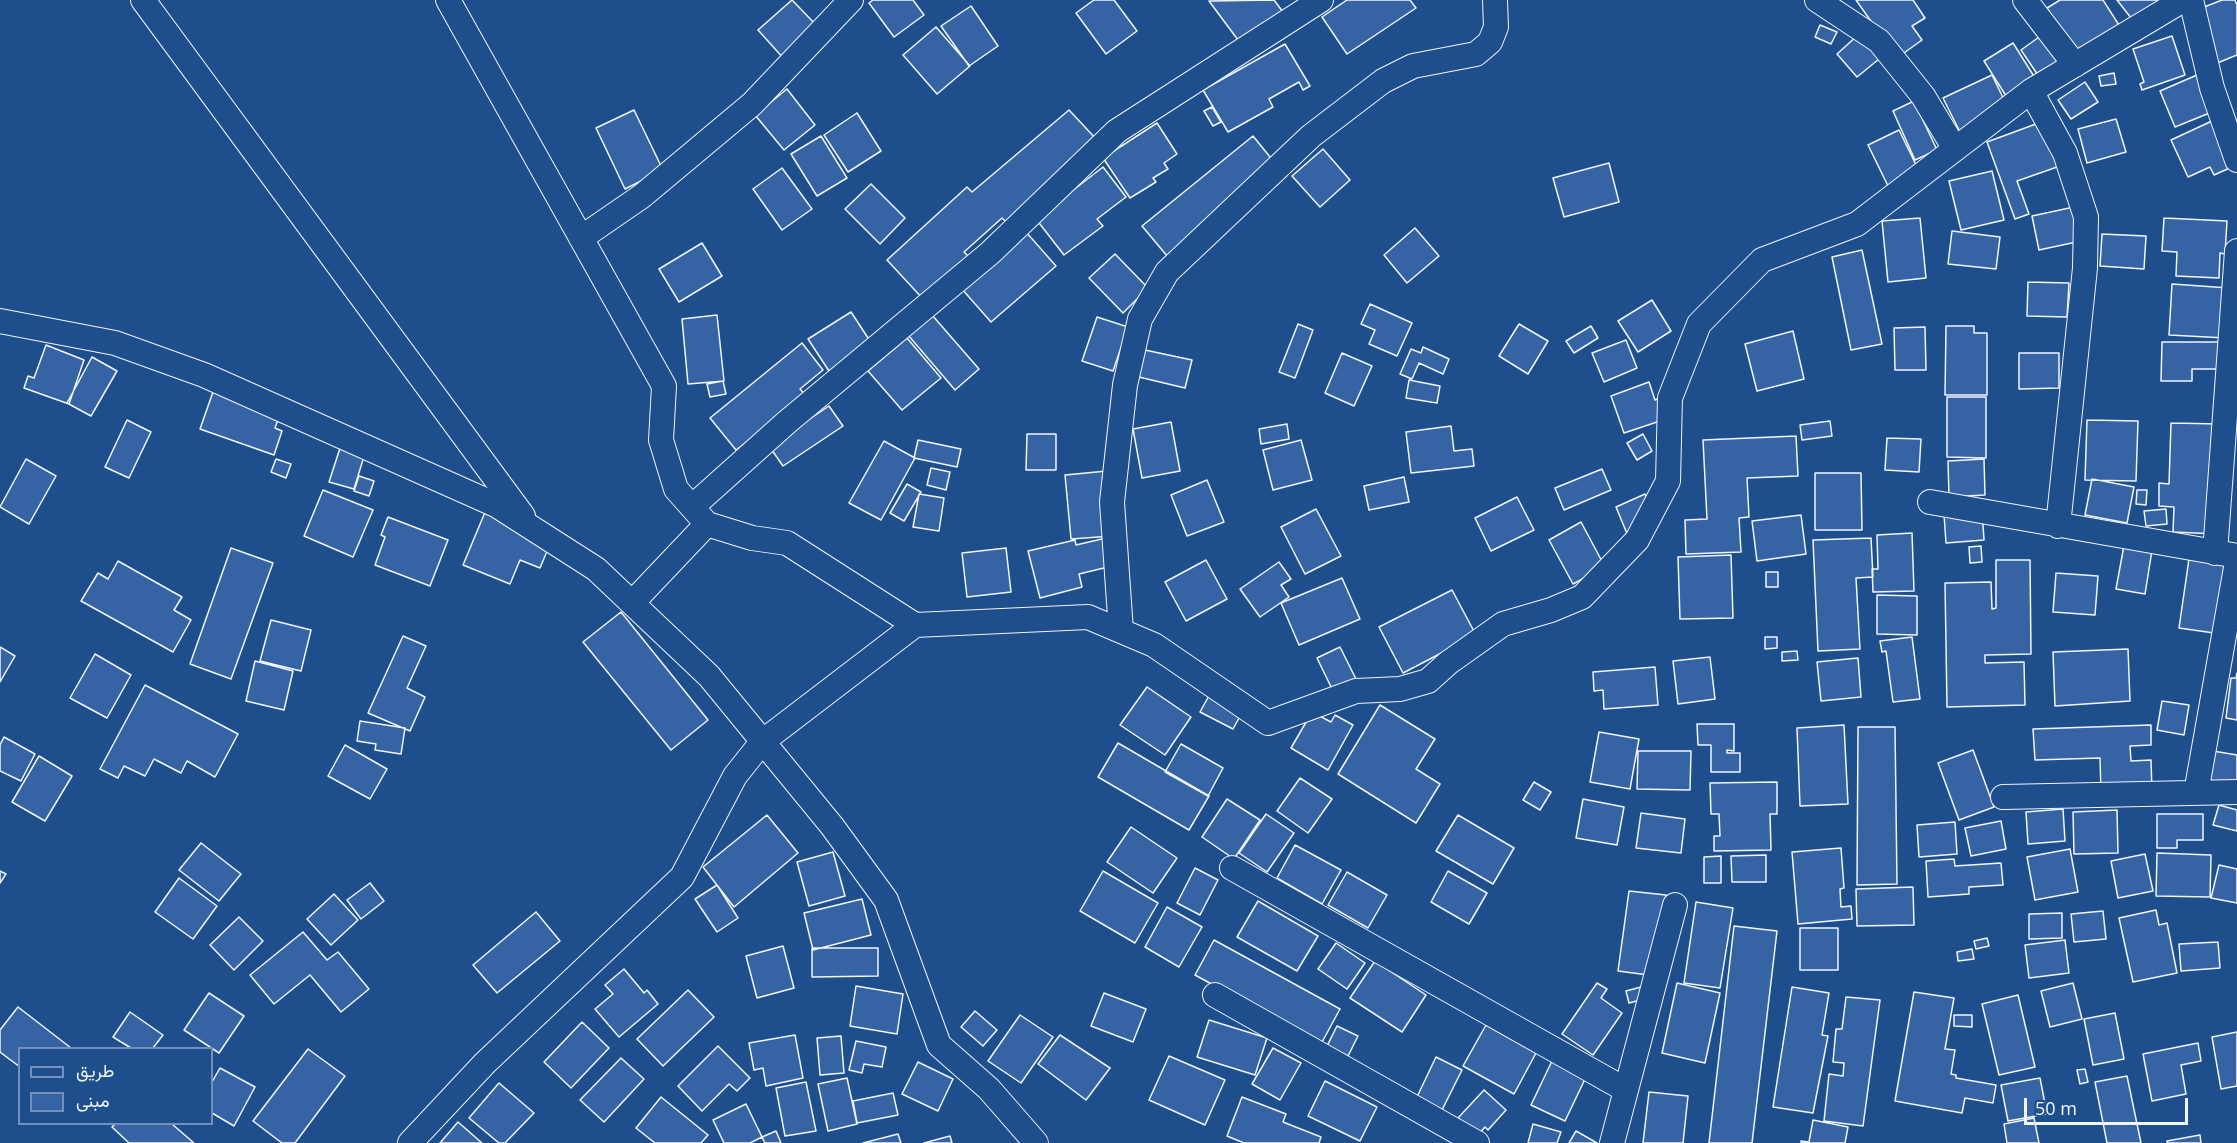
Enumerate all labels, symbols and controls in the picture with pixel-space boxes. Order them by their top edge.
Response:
legend [18,1047,213,1125]
text: طريق [76,1058,114,1082]
scale bar [2027,1086,2190,1124]
text: مبنى [76,1088,110,1112]
text: 50 m [2035,1096,2077,1120]

